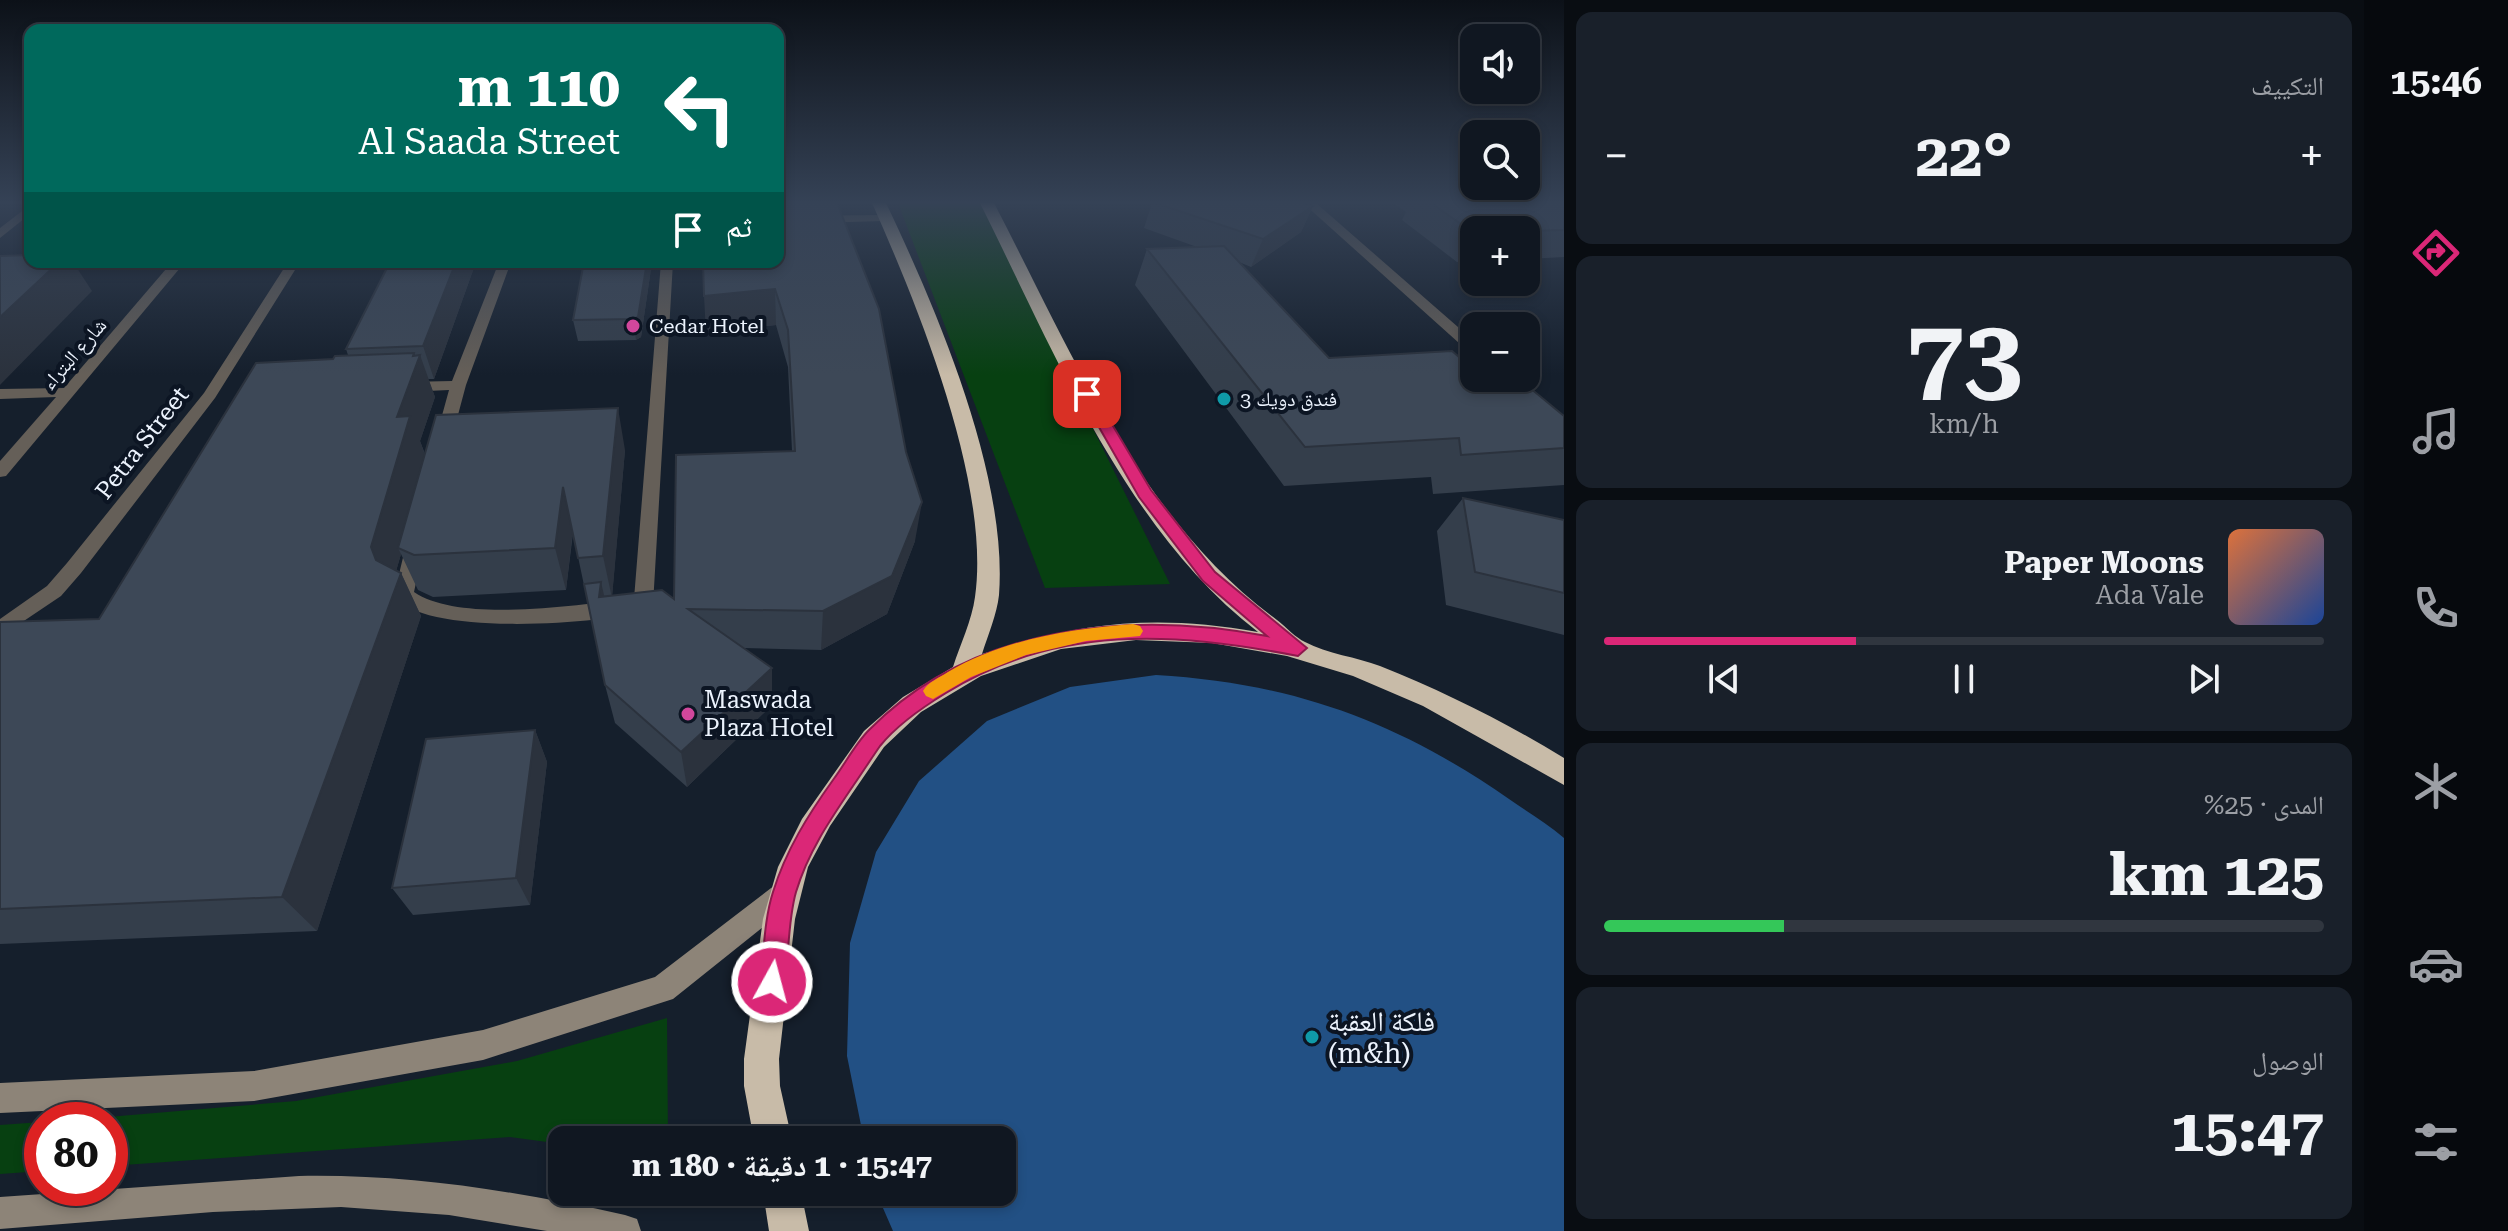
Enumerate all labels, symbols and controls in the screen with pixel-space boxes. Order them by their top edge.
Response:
map controls [1460,24,1540,392]
button: sound [1460,24,1540,104]
text: 110 m [458,54,620,120]
icon: left [648,56,752,160]
text: 15:46 [2390,61,2482,103]
text: التكييف [2251,71,2324,101]
button: search [1460,120,1540,200]
text: 22° [1915,120,2013,191]
text: Al Saada Street [358,121,620,163]
text: − [1604,130,1629,182]
text: + [2299,130,2324,182]
icon: arrive [666,208,710,252]
text: ثم [726,209,752,244]
button: + [1460,216,1540,296]
icon: directions [2408,225,2464,281]
text: 73 [1906,296,2022,417]
button: − [1460,312,1540,392]
street label: شارع البتراء [37,313,112,395]
place label: Cedar Hotel [649,314,764,338]
marker: Cedar Hotel [624,317,642,335]
pin [1053,360,1121,428]
icon: arrive [1065,372,1109,416]
street label: Petra Street [90,381,194,505]
place label: فندق دويك 3 [1240,387,1337,411]
marker: فندق دويك 3 [1215,390,1233,408]
icon: music [2408,403,2464,459]
text: km/h [1929,409,1999,439]
text: Paper Moons [2004,545,2204,580]
text: Ada Vale [2096,580,2204,610]
icon: phone [2408,580,2464,636]
icon: previous [1702,657,1746,701]
icon: pause [1942,657,1986,701]
icon: next [2182,657,2226,701]
place label: Maswada Plaza Hotel [704,686,834,742]
marker: Maswada Plaza Hotel [679,705,697,723]
icon: climate [2408,758,2464,814]
text: المدى · 25% [2204,790,2324,820]
text: 125 km [2109,839,2324,910]
icon: car [2408,936,2464,992]
position arrow [730,940,814,1024]
place label: فلكة العقبة (m&h) [1328,1005,1435,1070]
marker: فلكة العقبة (m&h) [1303,1028,1321,1046]
text: الوصول [2252,1046,2324,1076]
text: 15:47 [2171,1095,2324,1166]
speed limit sign: 80 [24,1102,128,1206]
icon: filters [2408,1114,2464,1170]
text: 15:47 · 1 دقيقة · 180 m [632,1148,932,1183]

